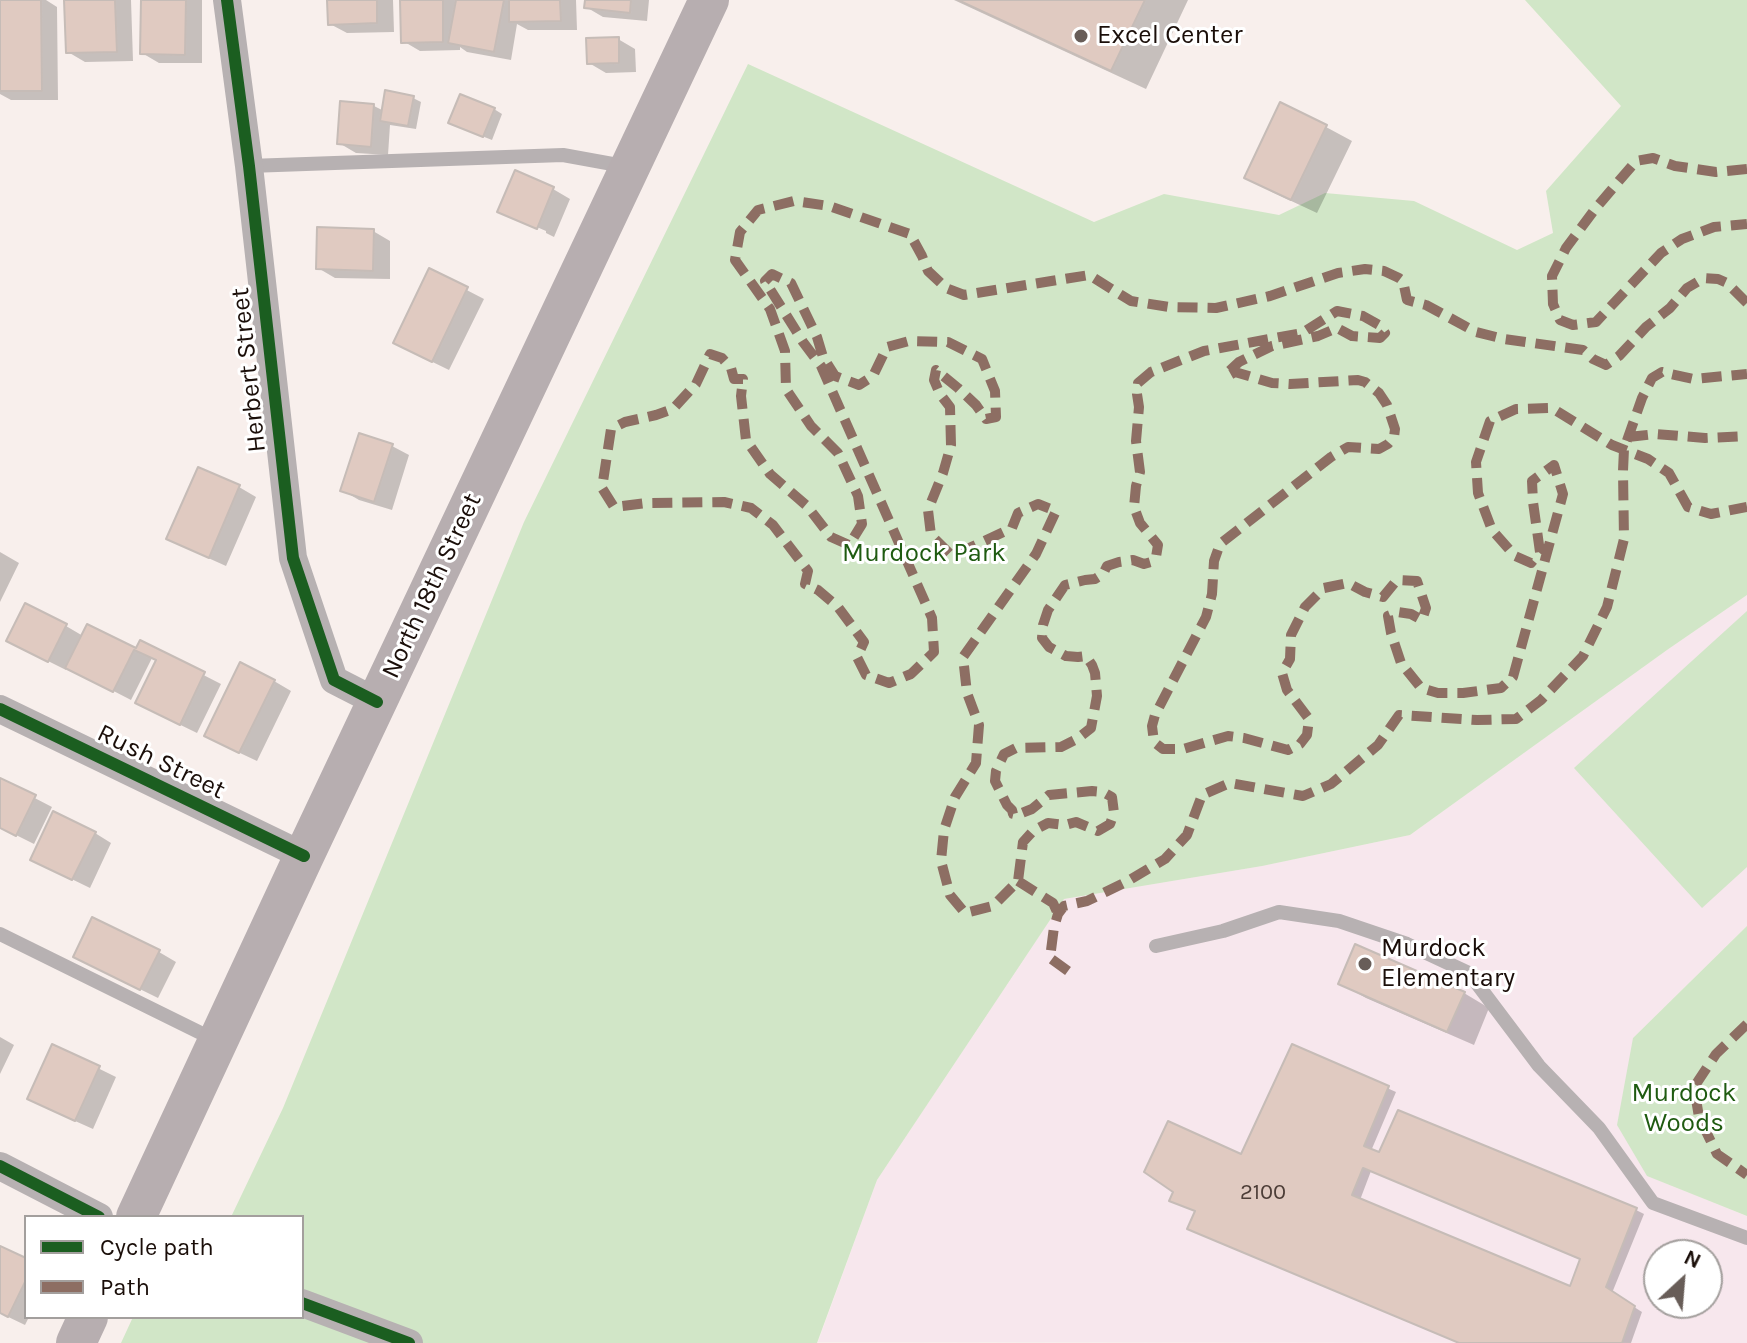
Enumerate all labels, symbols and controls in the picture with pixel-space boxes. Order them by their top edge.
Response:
place label: Excel Center [1097,20,1243,52]
marker: Excel Center [1072,27,1090,45]
street label: Herbert Street [225,286,273,454]
street label: North 18th Street [375,488,489,684]
park label: Murdock Park [842,538,1006,570]
street label: Rush Street [92,718,230,806]
place label: Murdock Elementary [1381,933,1515,994]
marker: Murdock Elementary [1356,955,1374,973]
park label: Murdock Woods [1632,1078,1736,1140]
house number: 2100 [1240,1180,1286,1206]
legend [24,1215,304,1319]
text: Cycle path [100,1233,214,1261]
north arrow [1643,1239,1723,1319]
text: N [1680,1244,1705,1274]
text: Path [100,1273,150,1301]

